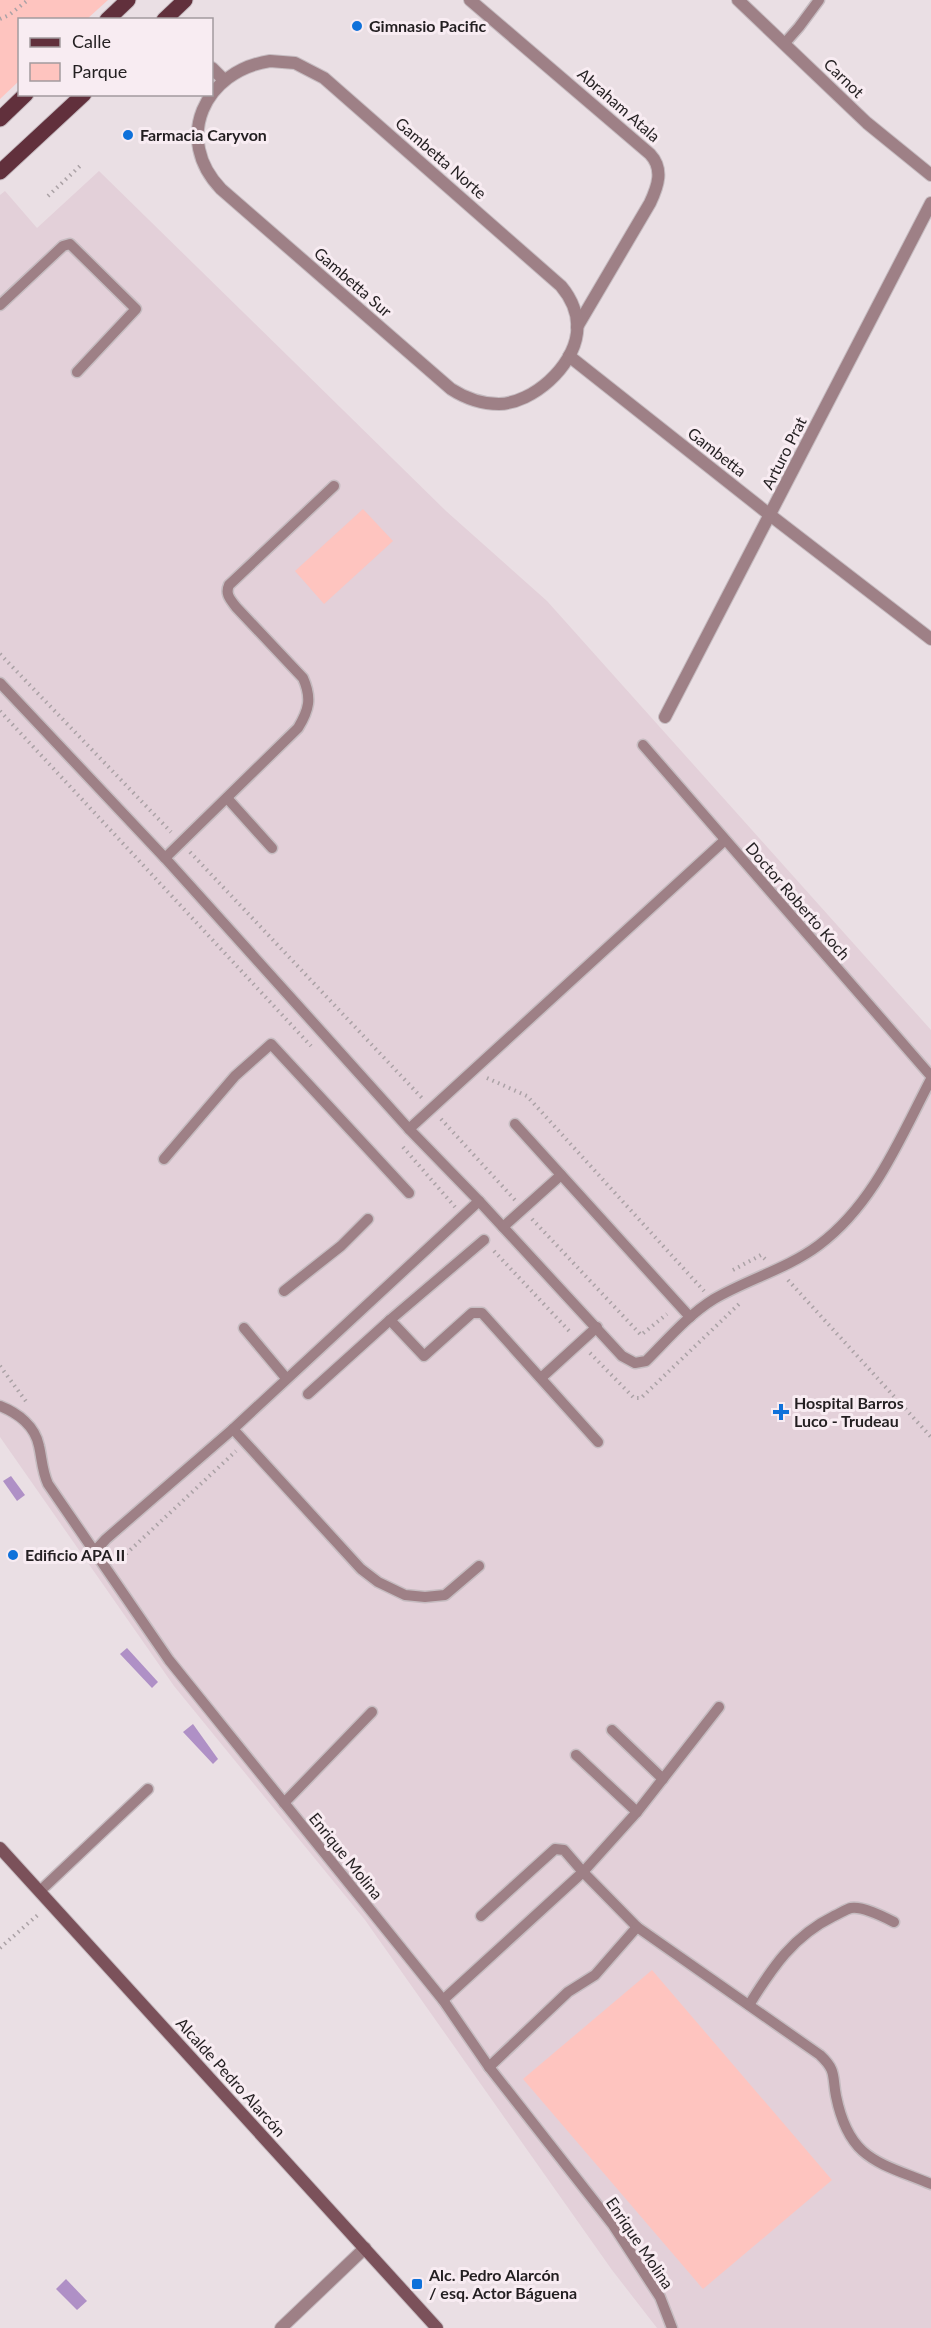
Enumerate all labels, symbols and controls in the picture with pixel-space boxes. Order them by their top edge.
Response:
place label: Gimnasio Pacific [369,16,487,35]
legend [18,18,213,96]
marker: Gimnasio Pacific [350,19,364,33]
text: Calle [72,30,111,52]
street label: Carnot [820,54,868,101]
text: Parque [72,60,127,82]
street label: Abraham Atala [574,64,664,146]
street label: Gambetta Norte [392,113,491,202]
place label: Farmacia Caryvon [140,125,267,144]
marker: Farmacia Caryvon [121,128,135,142]
street label: Gambetta Sur [311,243,396,321]
street label: Arturo Prat [757,413,810,492]
street label: Gambetta [684,423,750,480]
street label: Doctor Roberto Koch [742,838,855,963]
place label: Hospital Barros Luco - Trudeau [794,1393,904,1430]
marker: Hospital Barros Luco - Trudeau [772,1403,790,1421]
place label: Edificio APA II [25,1545,125,1564]
marker: Edificio APA II [6,1548,20,1562]
street label: Enrique Molina [306,1808,387,1903]
street label: Alcalde Pedro Alarcón [173,2013,290,2140]
street label: Enrique Molina [603,2193,678,2292]
place label: Alc. Pedro Alarcón / esq. Actor Báguena [428,2265,577,2302]
marker: Alc. Pedro Alarcón / esq. Actor Báguena [410,2277,424,2291]

